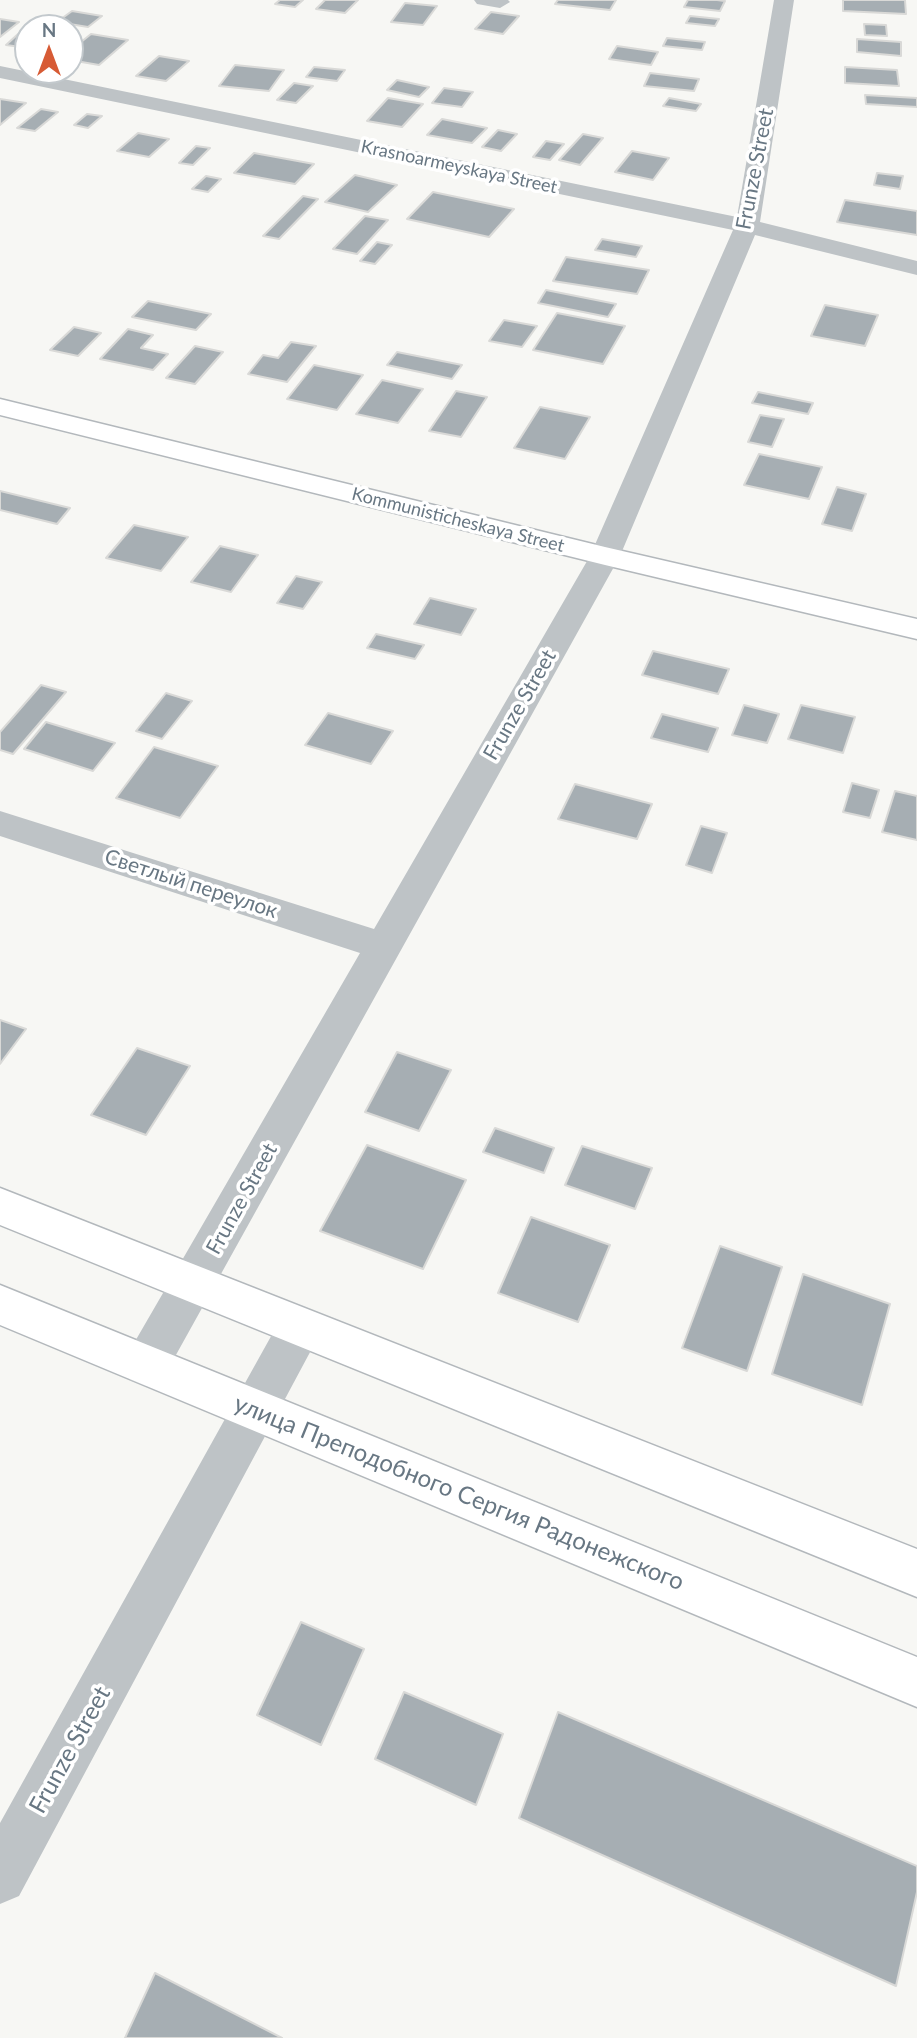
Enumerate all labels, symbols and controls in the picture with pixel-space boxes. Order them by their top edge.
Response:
north arrow [14,14,84,84]
text: N [42,18,56,41]
street label: Frunze Street [731,106,779,232]
street label: Krasnoarmeyskaya Street [359,136,559,198]
street label: Kommunisticheskaya Street [350,483,566,557]
street label: Frunze Street [478,645,562,765]
street label: Светлый переулок [101,844,281,924]
street label: Frunze Street [201,1139,283,1259]
street label: улица Преподобного Сергия Радонежского [230,1389,688,1597]
street label: Frunze Street [23,1681,117,1819]

